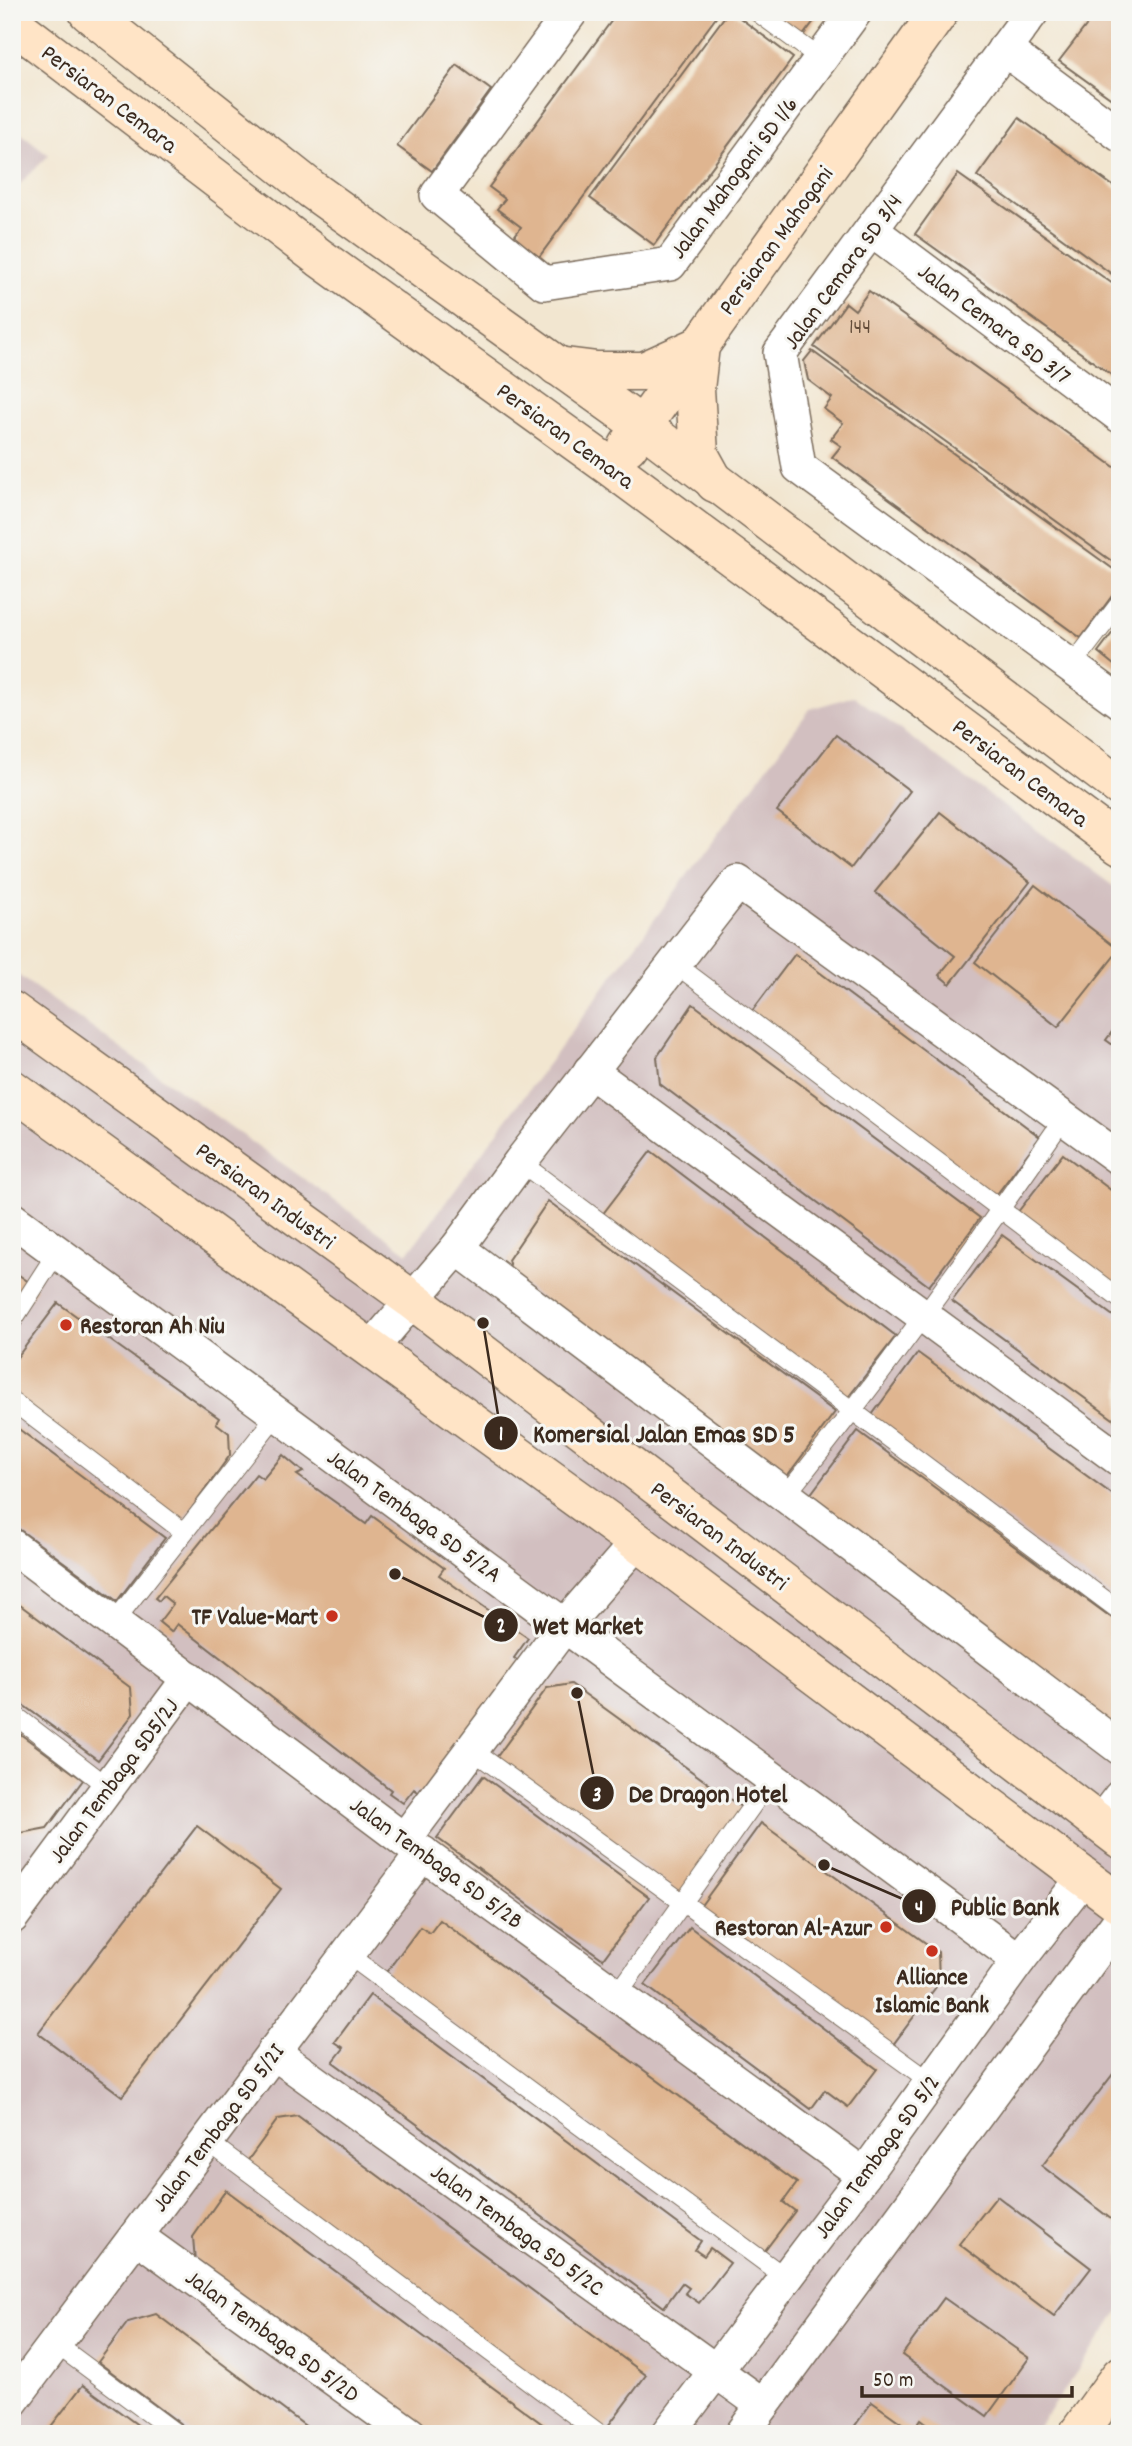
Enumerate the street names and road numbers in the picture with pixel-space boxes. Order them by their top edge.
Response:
street label: Persiaran Cemara [33,38,184,164]
street label: Jalan Mahogani SD 1/6 [663,90,808,267]
street label: Persiaran Mahogani [712,160,843,323]
street label: Jalan Cemara SD 3/4 [776,188,913,358]
street label: Jalan Cemara SD 3/7 [909,256,1077,394]
street label: Persiaran Cemara [488,376,641,500]
street label: Persiaran Cemara [944,712,1095,838]
street label: Persiaran Industri [187,1135,341,1260]
street label: Jalan Tembaga SD 5/2A [319,1442,508,1593]
street label: Persiaran Industri [642,1474,794,1601]
street label: Jalan Tembaga SD5/2J [42,1692,189,1872]
street label: Jalan Tembaga SD 5/2B [341,1790,529,1939]
street label: Jalan Tembaga SD 5/2I [145,2037,295,2220]
street label: Jalan Tembaga SD 5/2 [807,2068,950,2247]
street label: Jalan Tembaga SD 5/2C [422,2157,610,2306]
street label: Jalan Tembaga SD 5/2D [177,2262,366,2412]

